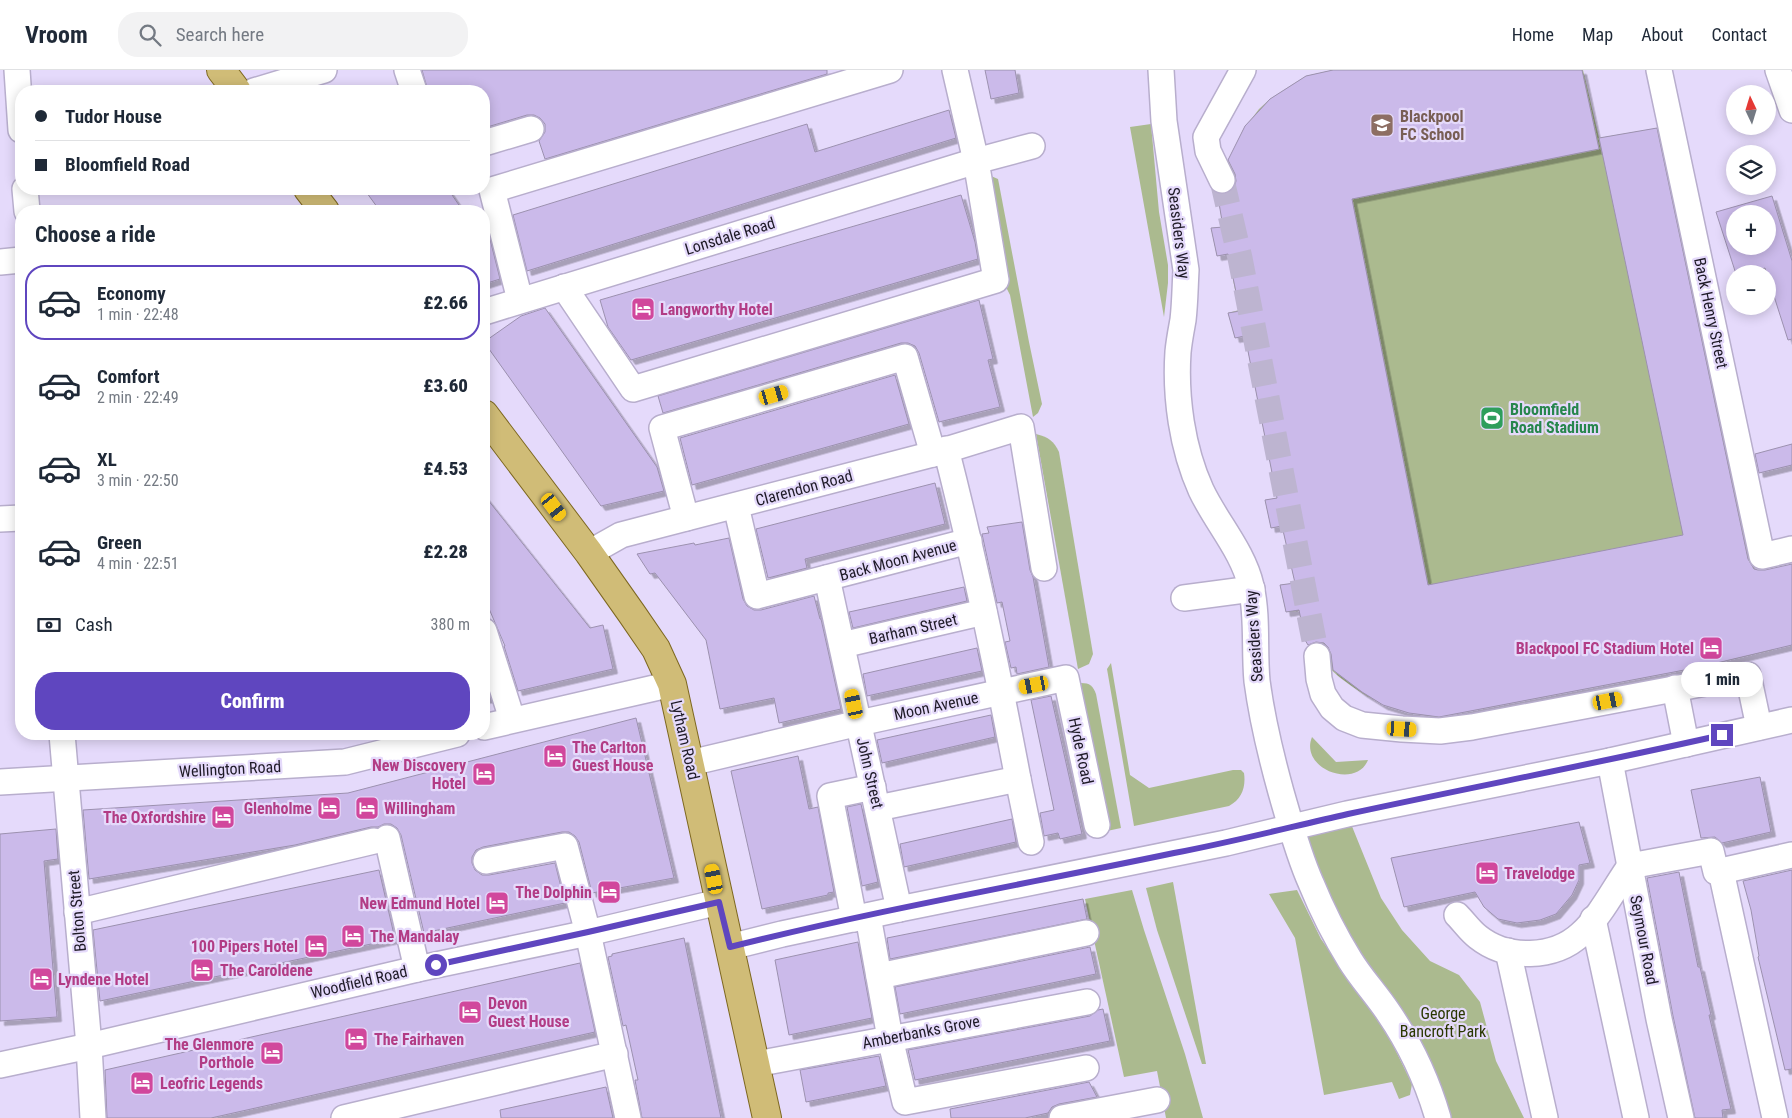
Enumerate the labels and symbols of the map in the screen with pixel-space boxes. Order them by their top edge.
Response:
north arrow [1726,85,1776,135]
place label: Blackpool FC School [1400,107,1464,144]
school or university icon: Blackpool FC School [1369,112,1395,138]
street label: Seasiders Way [1164,186,1194,280]
street label: Lonsdale Road [683,213,777,259]
street label: Back Henry Street [1690,256,1732,370]
hotel icon: Langworthy Hotel [630,296,656,322]
place label: Langworthy Hotel [660,300,773,319]
car [757,384,790,406]
place label: Bloomfield Road Stadium [1510,400,1599,437]
sports icon: Bloomfield Road Stadium [1479,405,1505,431]
street label: Clarendon Road [753,466,855,510]
car [538,491,569,523]
street label: Back Moon Avenue [837,535,959,585]
street label: Seasiders Way [1241,589,1267,682]
street label: Barham Street [867,610,959,648]
hotel icon: Blackpool FC Stadium Hotel [1698,635,1724,661]
place label: Blackpool FC Stadium Hotel [1516,639,1694,658]
callout: 1 min [1681,662,1763,698]
car [1017,675,1050,695]
car [843,688,864,720]
street label: Moon Avenue [892,688,980,724]
car [1591,691,1624,711]
street label: Lytham Road [667,698,703,782]
street label: Hyde Road [1065,716,1097,786]
car [1386,721,1417,737]
route end [1711,724,1733,746]
street label: John Street [853,736,887,811]
place label: The Carlton Guest House [572,738,654,775]
hotel icon: The Carlton Guest House [542,743,568,769]
place label: New Discovery Hotel [372,756,466,793]
street label: Wellington Road [178,757,282,781]
hotel icon: New Discovery Hotel [471,761,497,787]
hotel icon: Glenholme [316,795,342,821]
hotel icon: Willingham [354,795,380,821]
place label: Glenholme [244,799,312,818]
place label: Willingham [384,799,455,818]
hotel icon: The Oxfordshire [210,804,236,830]
place label: The Oxfordshire [103,808,206,827]
hotel icon: Travelodge [1474,860,1500,886]
car [703,863,724,895]
place label: Travelodge [1504,864,1575,883]
street label: Bolton Street [64,869,90,953]
hotel icon: The Dolphin [596,879,622,905]
place label: The Dolphin [515,883,592,902]
hotel icon: New Edmund Hotel [484,890,510,916]
place label: New Edmund Hotel [359,894,480,913]
street label: Seymour Road [1626,894,1662,986]
hotel icon: The Mandalay [340,923,366,949]
place label: The Mandalay [370,927,460,946]
hotel icon: 100 Pipers Hotel [303,933,329,959]
place label: 100 Pipers Hotel [191,937,298,956]
route start [425,954,447,976]
hotel icon: The Caroldene [189,957,215,983]
place label: The Caroldene [220,961,313,980]
street label: Woodfield Road [309,962,409,1002]
hotel icon: Lyndene Hotel [28,966,54,992]
place label: Lyndene Hotel [58,970,149,989]
place label: Devon Guest House [488,994,570,1031]
hotel icon: Devon Guest House [457,999,483,1025]
park label: George Bancroft Park [1400,1004,1487,1041]
street label: Amberbanks Grove [861,1011,981,1053]
hotel icon: The Fairhaven [343,1026,369,1052]
place label: The Fairhaven [374,1030,464,1049]
place label: The Glenmore Porthole [165,1035,254,1072]
hotel icon: The Glenmore Porthole [259,1040,285,1066]
hotel icon: Leofric Legends [129,1070,155,1096]
place label: Leofric Legends [160,1074,263,1093]

